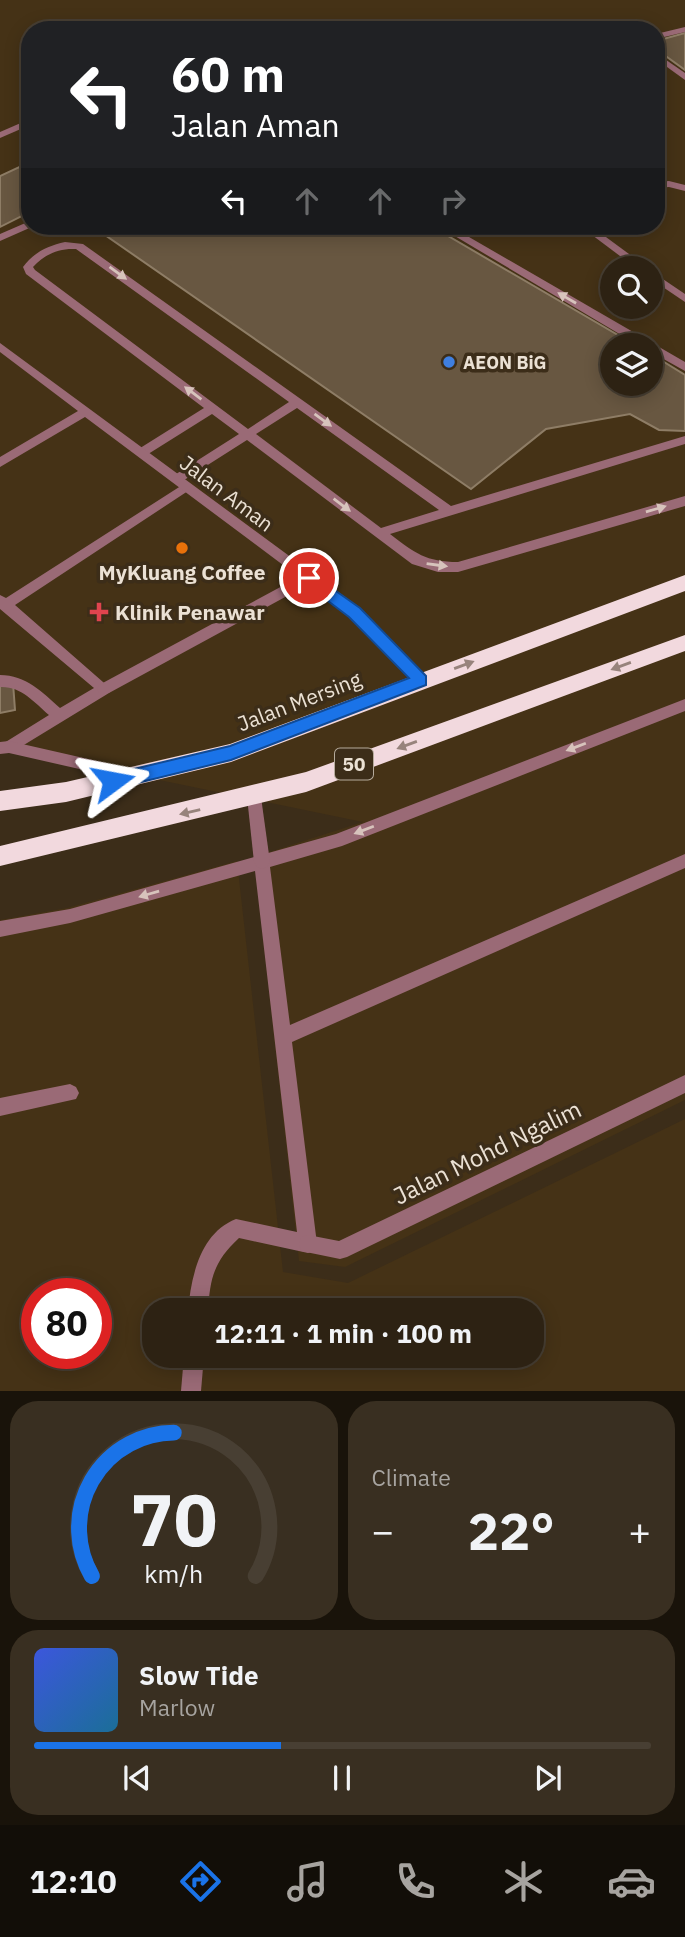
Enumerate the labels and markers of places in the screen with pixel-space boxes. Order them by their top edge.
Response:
place label: AEON BiG [463,351,546,374]
marker: AEON BiG [441,354,457,370]
marker: MyKluang Coffee [174,540,190,556]
pin [279,548,339,608]
place label: MyKluang Coffee [99,558,266,586]
place label: Klinik Penawar [115,598,265,626]
marker: Klinik Penawar [89,602,109,622]

